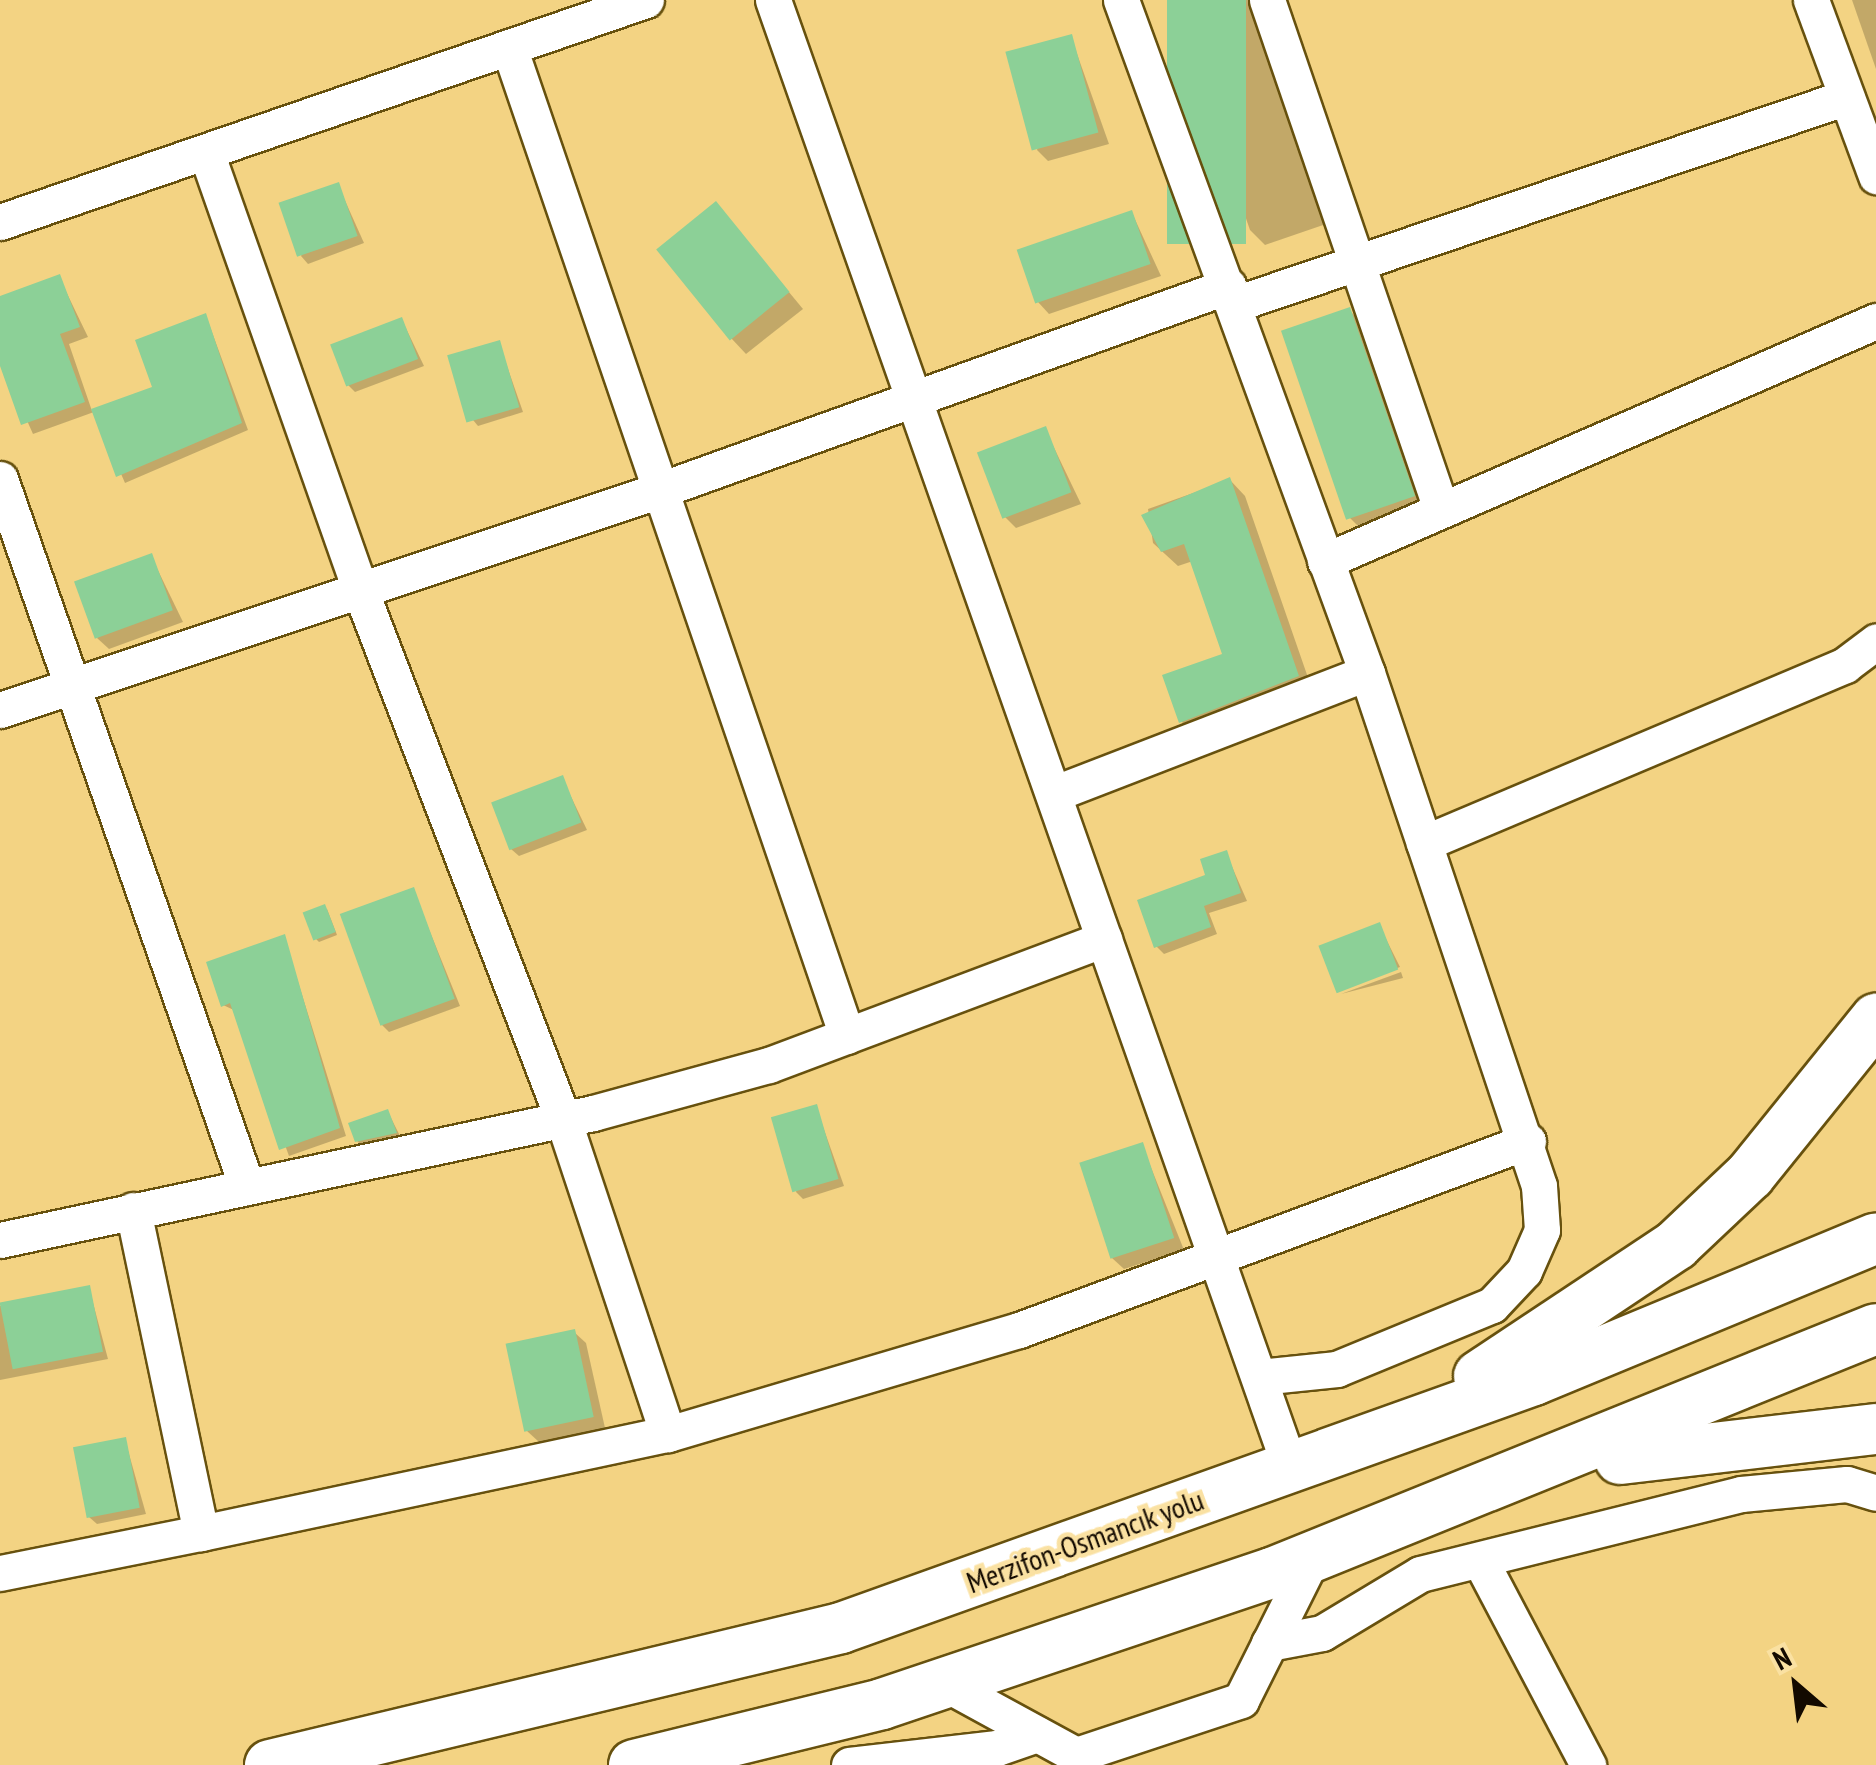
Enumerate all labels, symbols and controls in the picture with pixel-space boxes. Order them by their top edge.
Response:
street label: Merzifon-Osmancık yolu [961,1481,1209,1601]
north arrow [1746,1635,1846,1735]
text: N [1766,1638,1797,1678]

